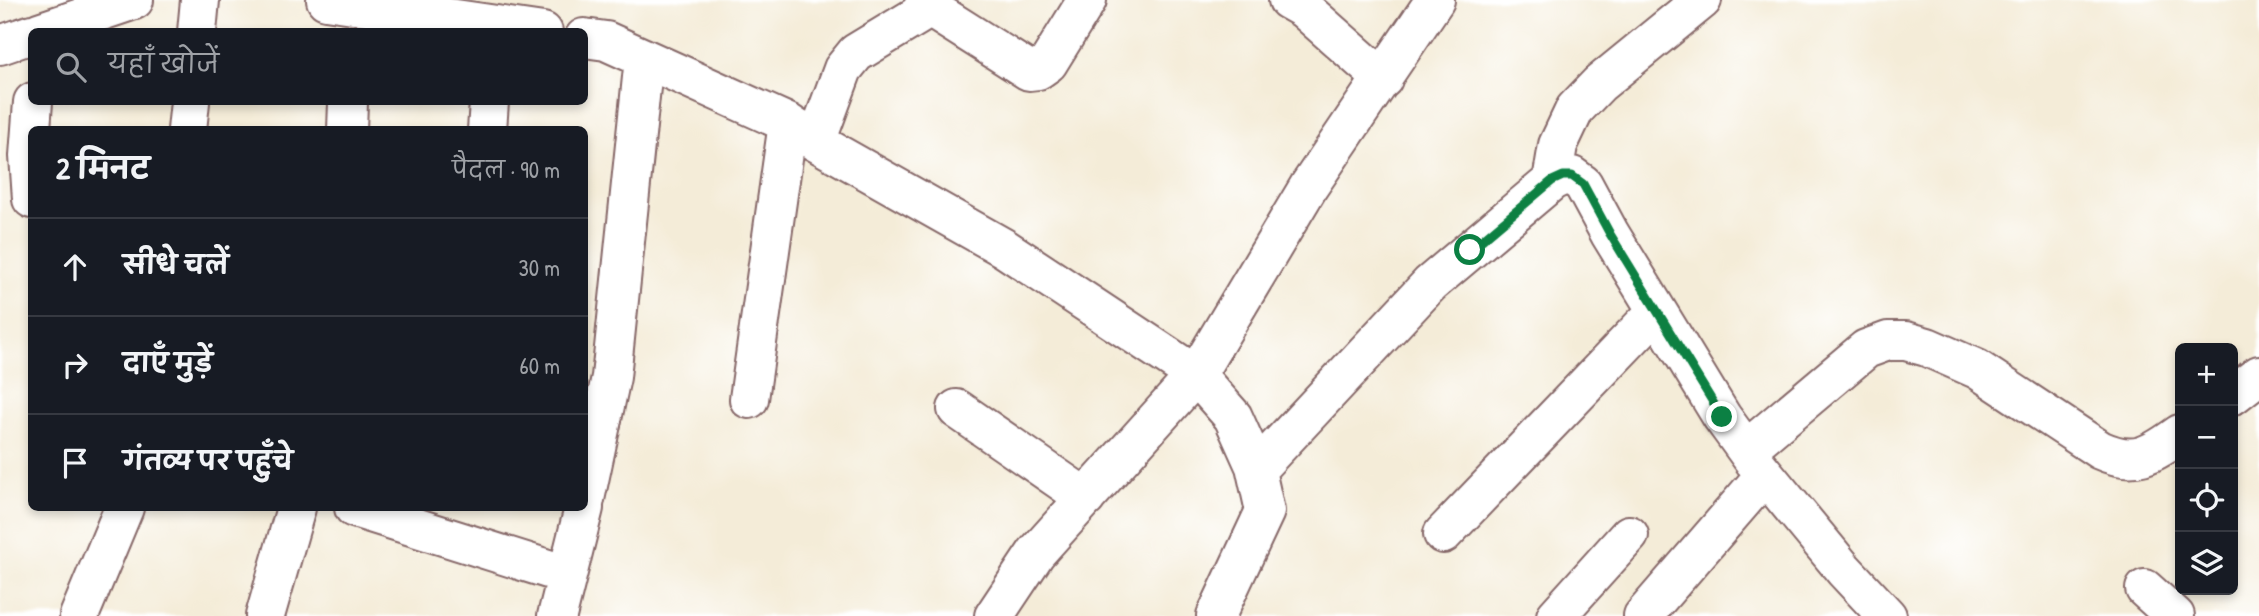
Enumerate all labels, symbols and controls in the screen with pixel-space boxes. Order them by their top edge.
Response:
search box [28,28,588,105]
text: यहाँ खोजें [108,46,219,81]
icon: search [52,48,90,86]
text: 2 मिनट [56,148,150,188]
text: पैदल · 90 m [452,154,560,185]
route start [1454,234,1485,265]
text: सीधे चलें [123,247,229,282]
icon: ahead [56,248,94,286]
text: 30 m [518,252,560,283]
map controls [2175,343,2238,595]
button: + [2175,343,2238,406]
text: दाएँ मुड़ें [123,345,213,380]
icon: right [56,346,94,384]
text: 60 m [520,350,560,381]
route end [1706,401,1737,432]
button: − [2175,406,2238,469]
text: गंतव्य पर पहुँचे [123,443,293,478]
icon: arrive [56,444,94,482]
button: locate [2175,469,2238,532]
button: layers [2175,532,2238,595]

